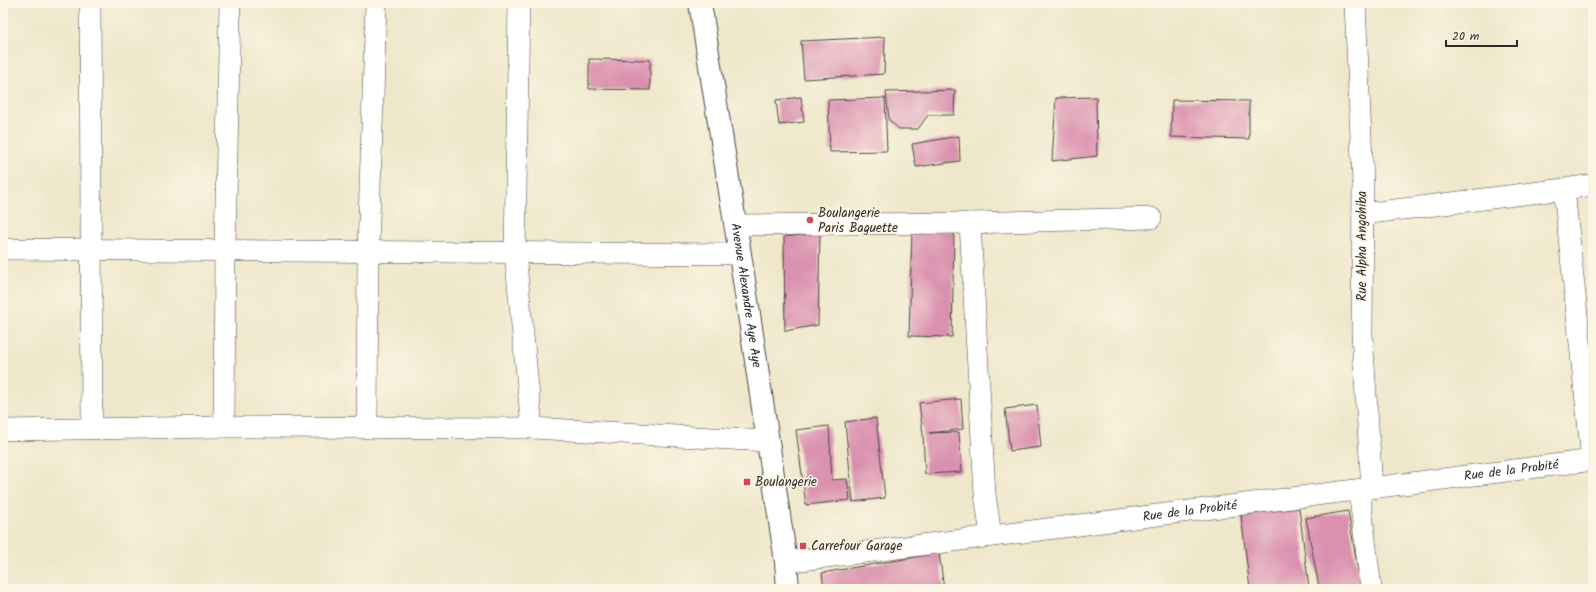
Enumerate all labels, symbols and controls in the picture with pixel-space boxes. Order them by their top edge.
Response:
scale bar [1446,22,1517,48]
text: 20 m [1452,27,1480,46]
street label: Rue Alpha Angohiba [1352,191,1373,301]
place label: Boulangerie Paris Baguette [818,203,898,239]
marker: Boulangerie Paris Baguette [805,215,815,225]
street label: Avenue Alexandre Aye Aye [725,222,767,369]
street label: Rue de la Probité [1463,454,1561,487]
place label: Boulangerie [755,472,817,493]
marker: Boulangerie [742,477,752,487]
street label: Rue de la Probité [1141,494,1240,527]
place label: Carrefour Garage [811,536,903,557]
marker: Carrefour Garage [798,541,808,551]

